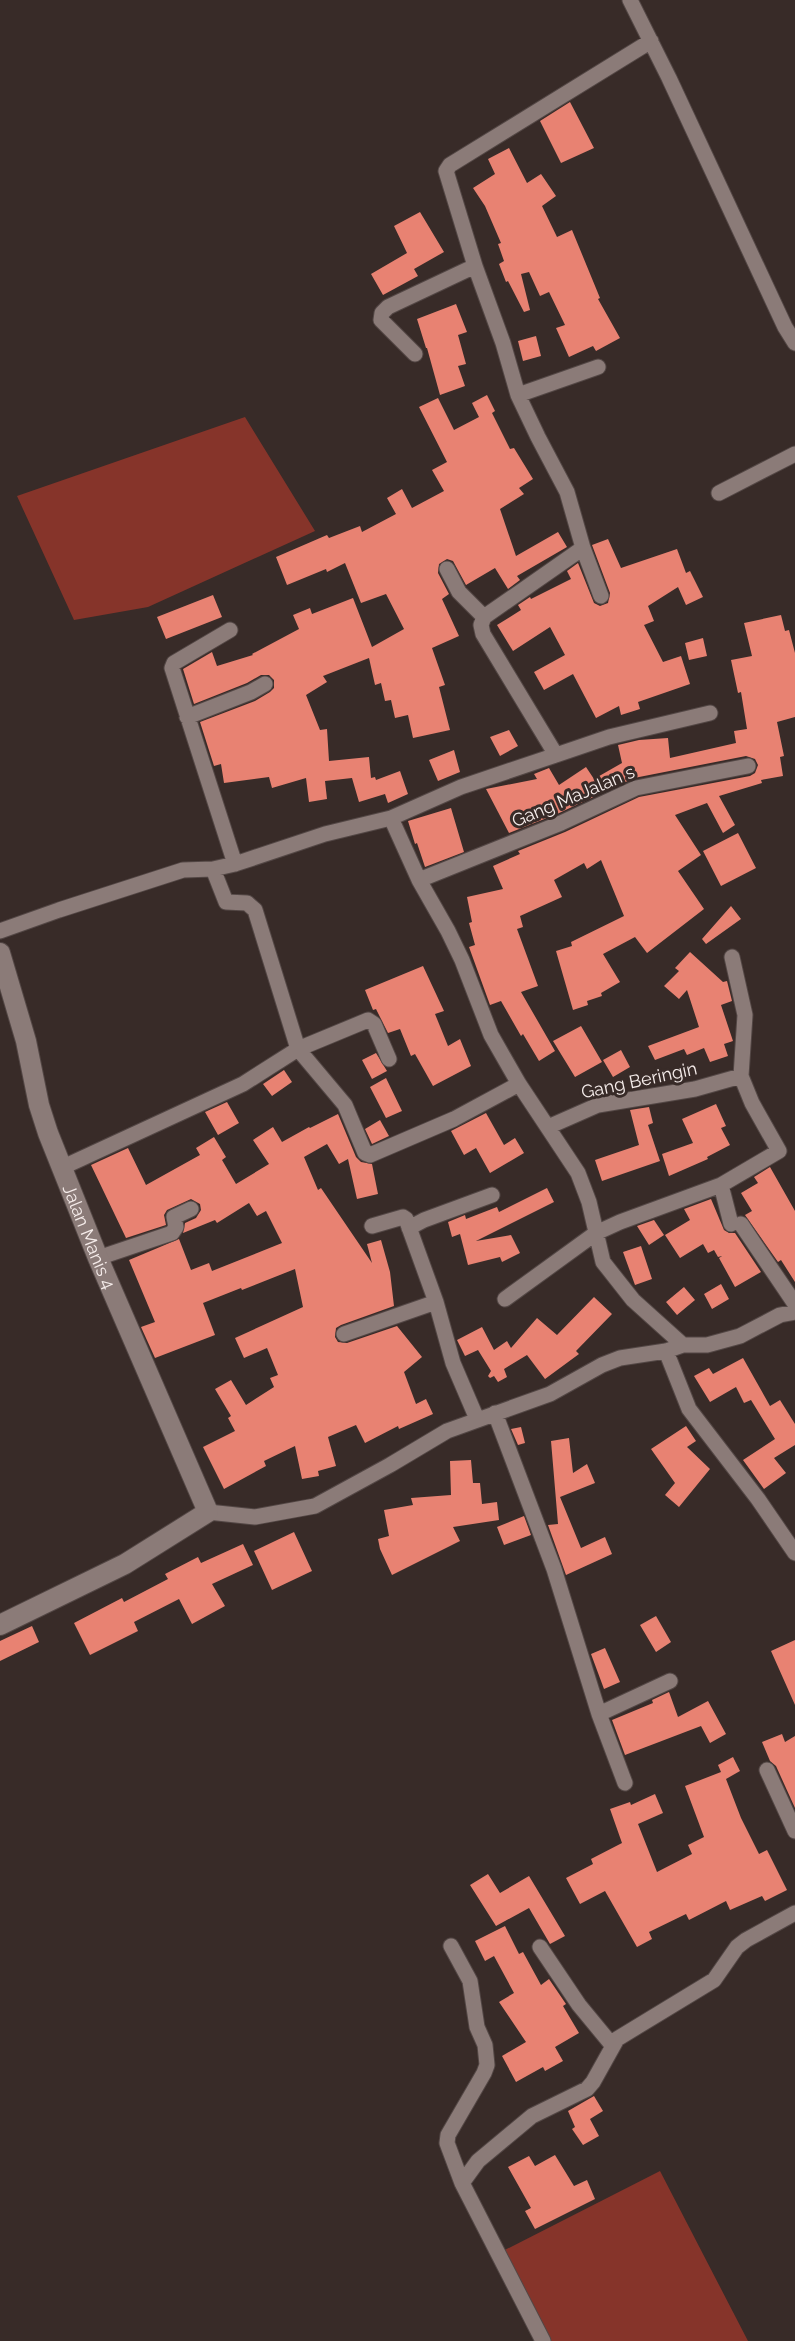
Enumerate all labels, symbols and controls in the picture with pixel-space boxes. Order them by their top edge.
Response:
street label: Gang MaJalan s [509,761,638,831]
street label: Gang Beringin [579,1057,699,1103]
street label: Jalan Manis 4 [59,1181,121,1292]

